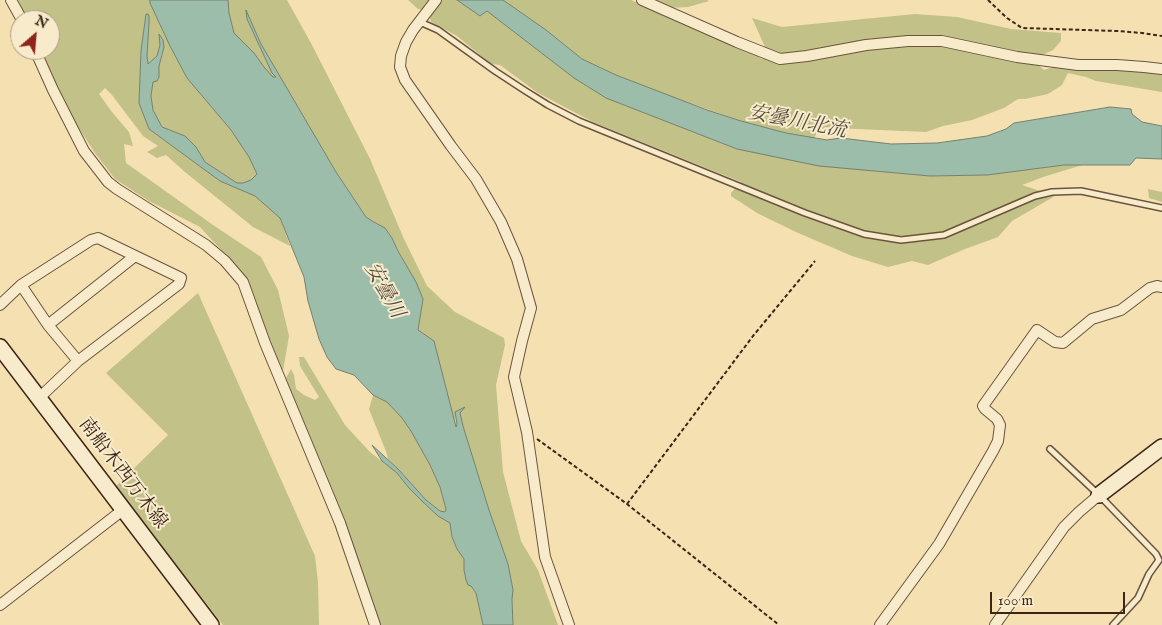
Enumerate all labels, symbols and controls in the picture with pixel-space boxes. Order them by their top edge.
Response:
north arrow [10,10,60,60]
text: N [32,12,51,33]
water label: 安曇川北流 [746,102,848,144]
water label: 安曇川 [358,259,408,323]
street label: 南船木西万木線 [73,414,171,534]
scale bar [992,582,1127,614]
text: 100 m [998,591,1033,610]

